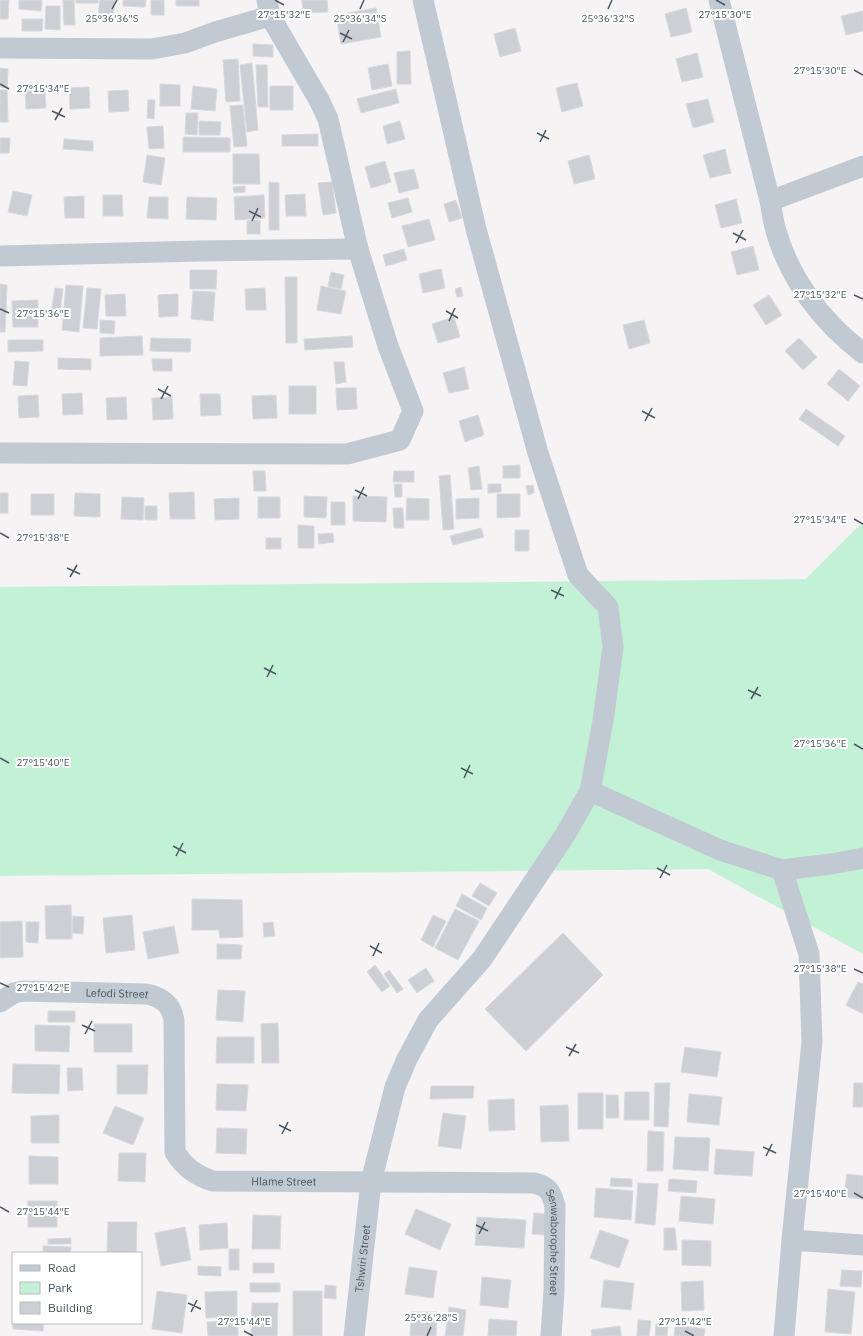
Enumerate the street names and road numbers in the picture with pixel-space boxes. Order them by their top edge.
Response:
street label: Lefodi Street [85,986,150,1001]
street label: Hlame Street [251,1174,317,1189]
street label: Senwaborophe Street [543,1186,562,1296]
street label: Tshwiri Street [352,1224,373,1293]

